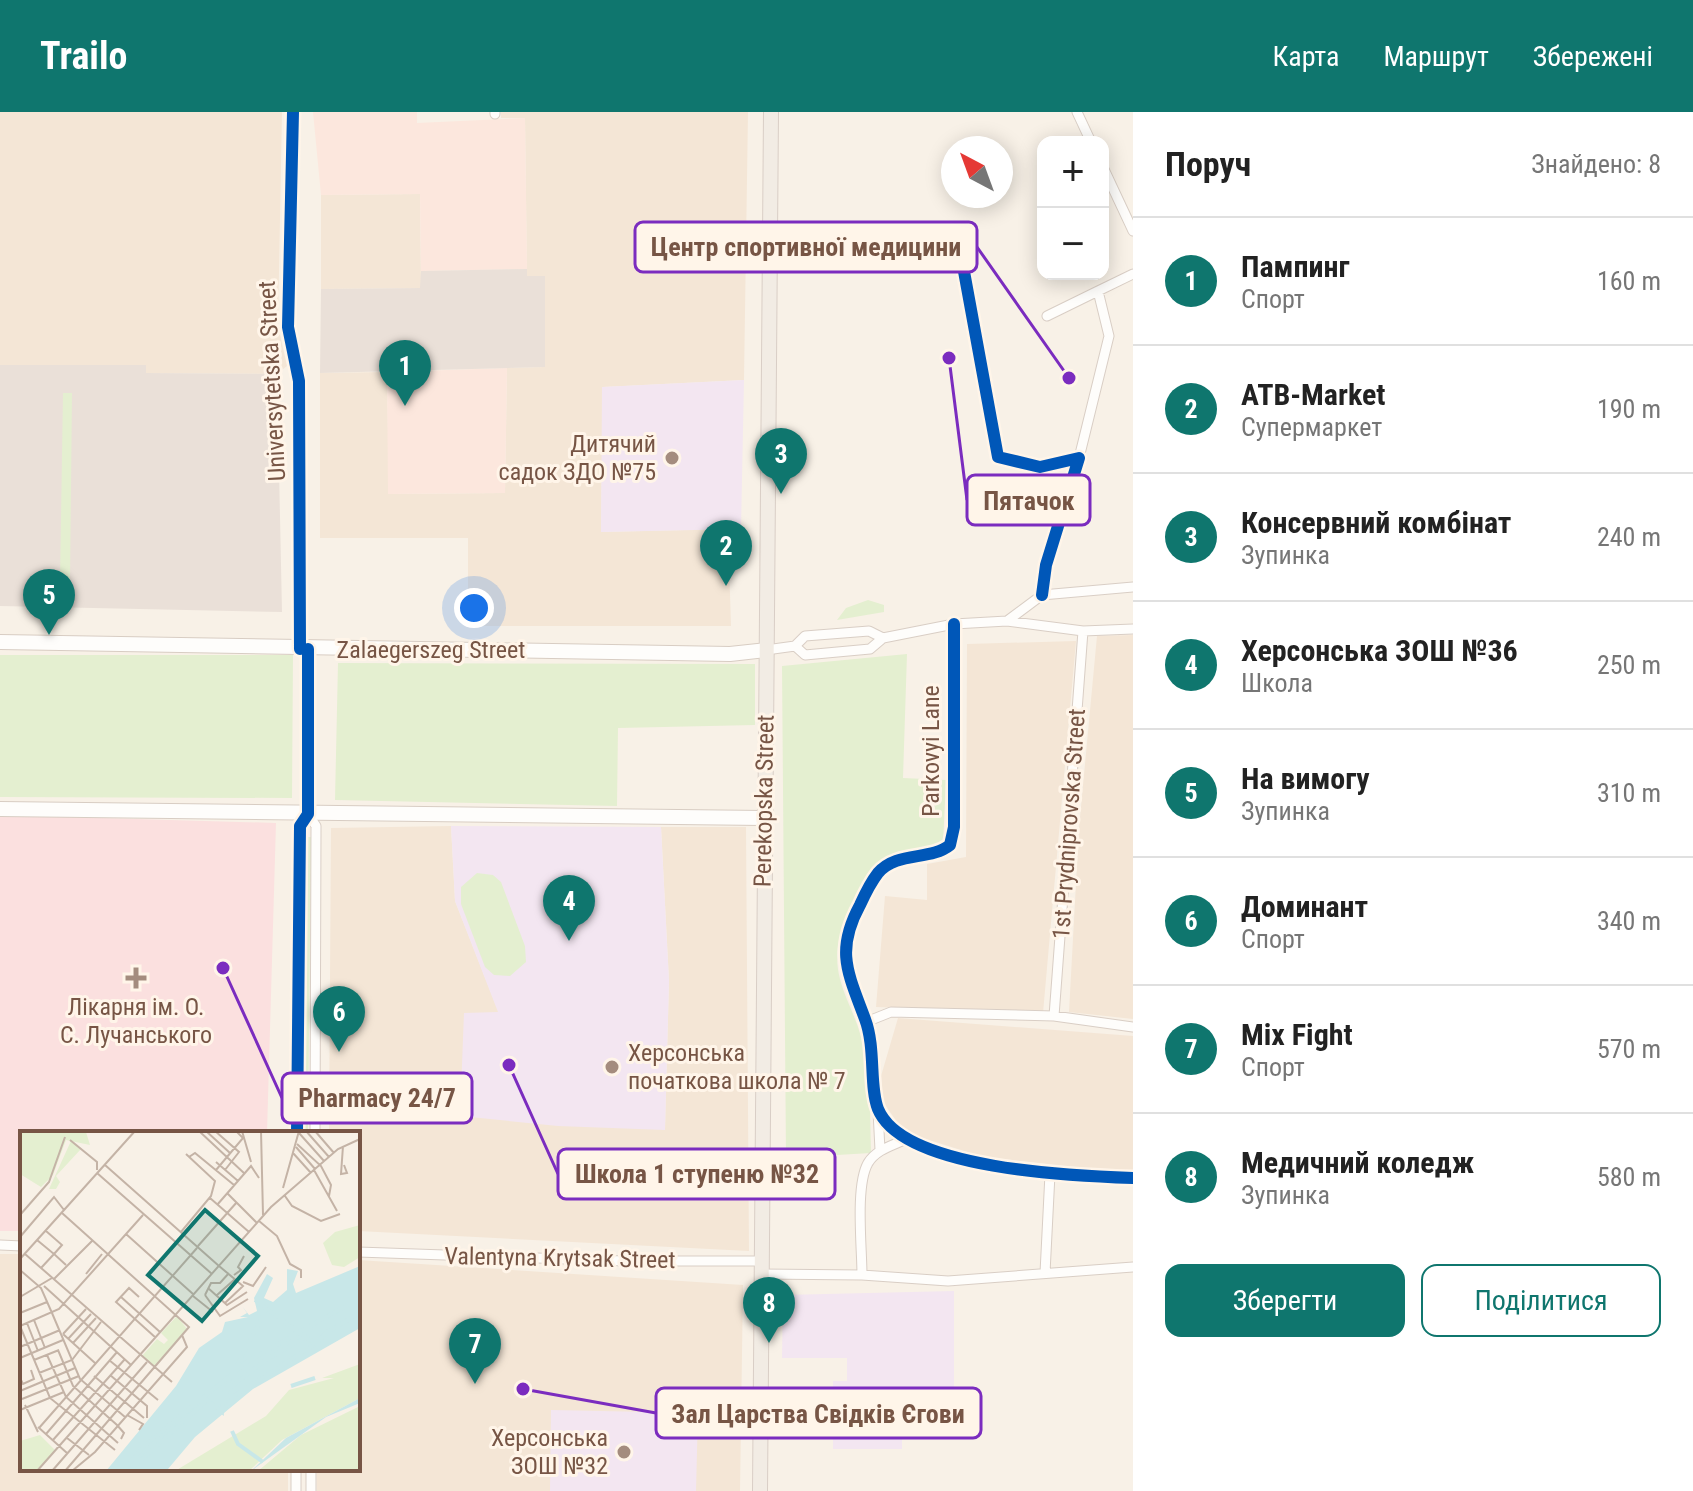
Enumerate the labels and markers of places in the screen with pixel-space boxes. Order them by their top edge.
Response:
callout: Центр спортивної медицини [635,222,977,272]
pin: 1 [379,340,431,406]
pin: 3 [755,428,807,494]
place label: Дитячий садок ЗДО №75 [499,430,656,486]
marker: Дитячий садок ЗДО №75 [663,449,681,467]
callout: Пятачок [967,475,1090,525]
pin: 2 [700,520,752,586]
pin: 5 [23,569,75,635]
pin: 4 [543,875,595,941]
marker: Лікарня ім. О. С. Лучанського [125,967,147,989]
pin: 6 [313,986,365,1052]
place label: Лікарня ім. О. С. Лучанського [60,993,212,1049]
place label: Херсонська початкова школа № 7 [628,1039,846,1095]
marker: Херсонська початкова школа № 7 [603,1058,621,1076]
callout: Pharmacy 24/7 [282,1073,472,1123]
callout: Школа 1 ступеню №32 [558,1149,835,1199]
pin: 8 [743,1277,795,1343]
pin: 7 [449,1318,501,1384]
callout: Зал Царства Свідків Єгови [656,1388,981,1438]
place label: Херсонська ЗОШ №32 [491,1424,608,1480]
marker: Херсонська ЗОШ №32 [615,1443,633,1461]

